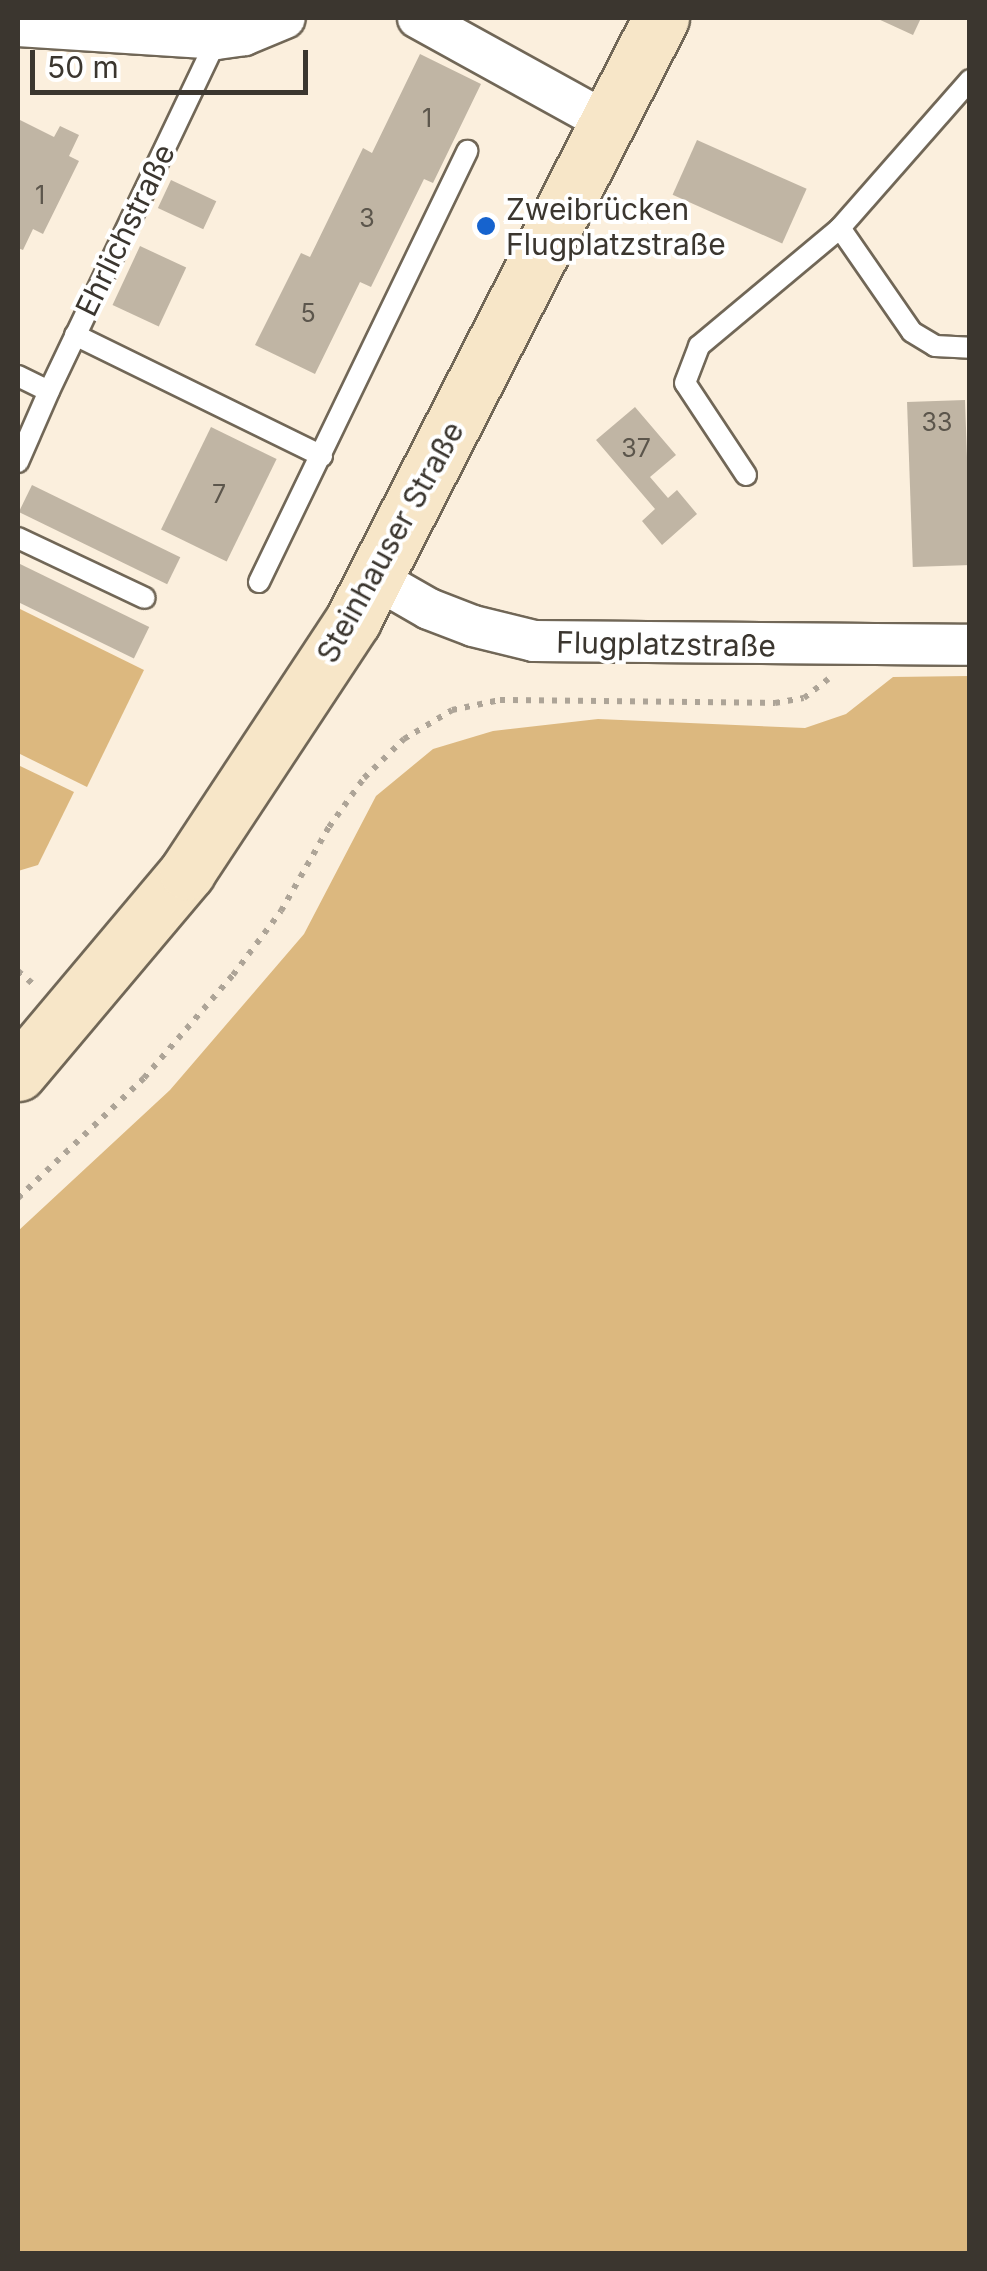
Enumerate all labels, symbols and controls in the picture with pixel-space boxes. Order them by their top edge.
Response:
scale bar [35,30,312,92]
text: 50 m [47,49,119,85]
house number: 1 [422,103,432,133]
street label: Ehrlichstraße [68,138,182,322]
house number: 1 [35,180,45,210]
place label: Zweibrücken Flugplatzstraße [506,191,726,262]
house number: 3 [359,203,375,233]
marker: Zweibrücken Flugplatzstraße [475,215,497,237]
house number: 5 [300,298,316,328]
house number: 33 [922,407,952,437]
street label: Steinhauser Straße [309,415,471,669]
house number: 37 [621,433,651,463]
house number: 7 [212,479,226,509]
street label: Flugplatzstraße [556,624,776,664]

